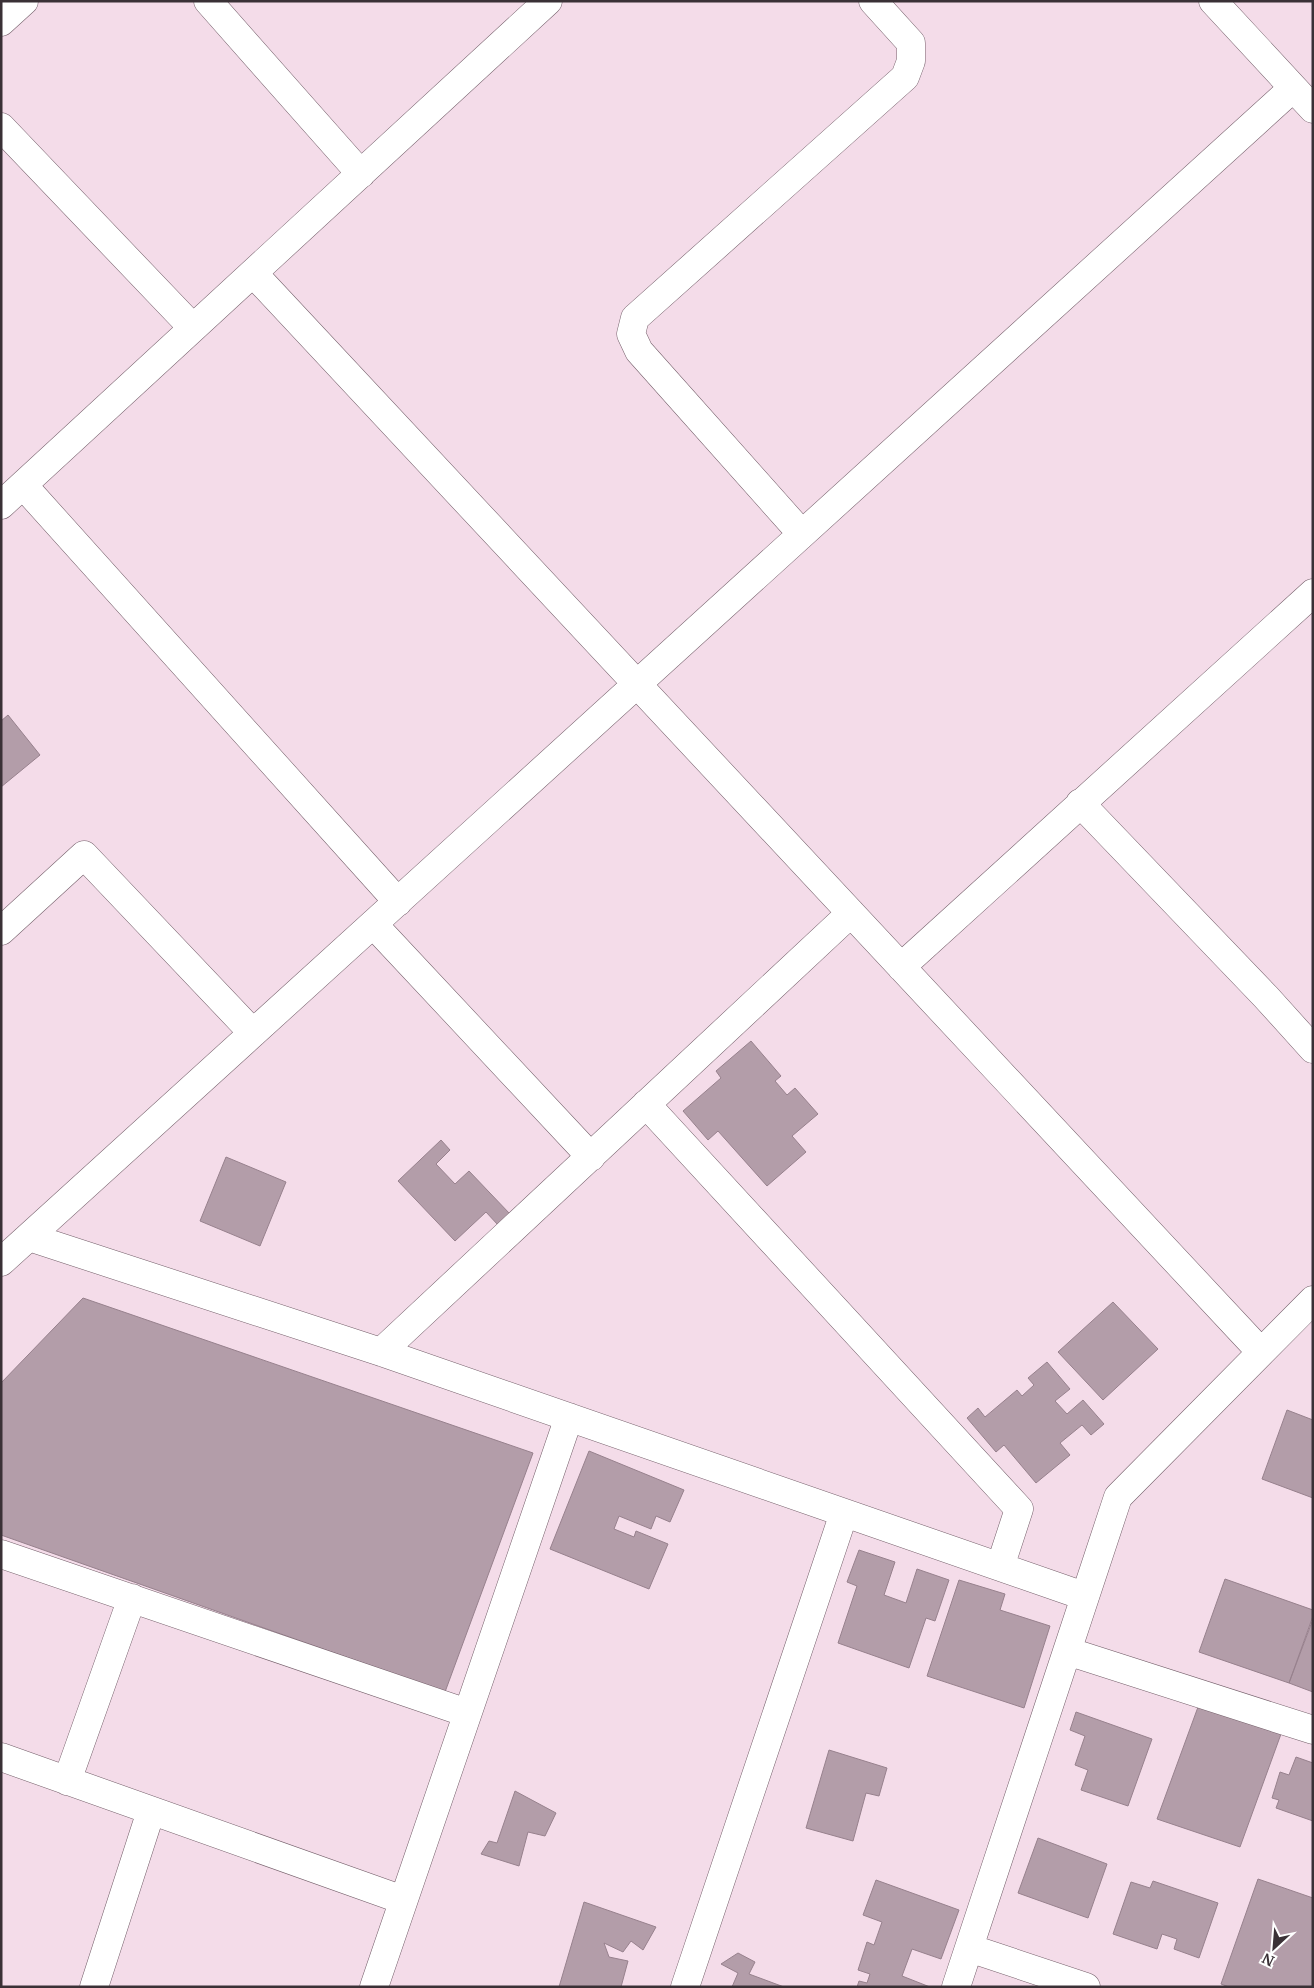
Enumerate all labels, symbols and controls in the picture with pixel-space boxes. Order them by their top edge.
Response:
north arrow [1249,1923,1299,1973]
text: N [1259,1949,1277,1970]

